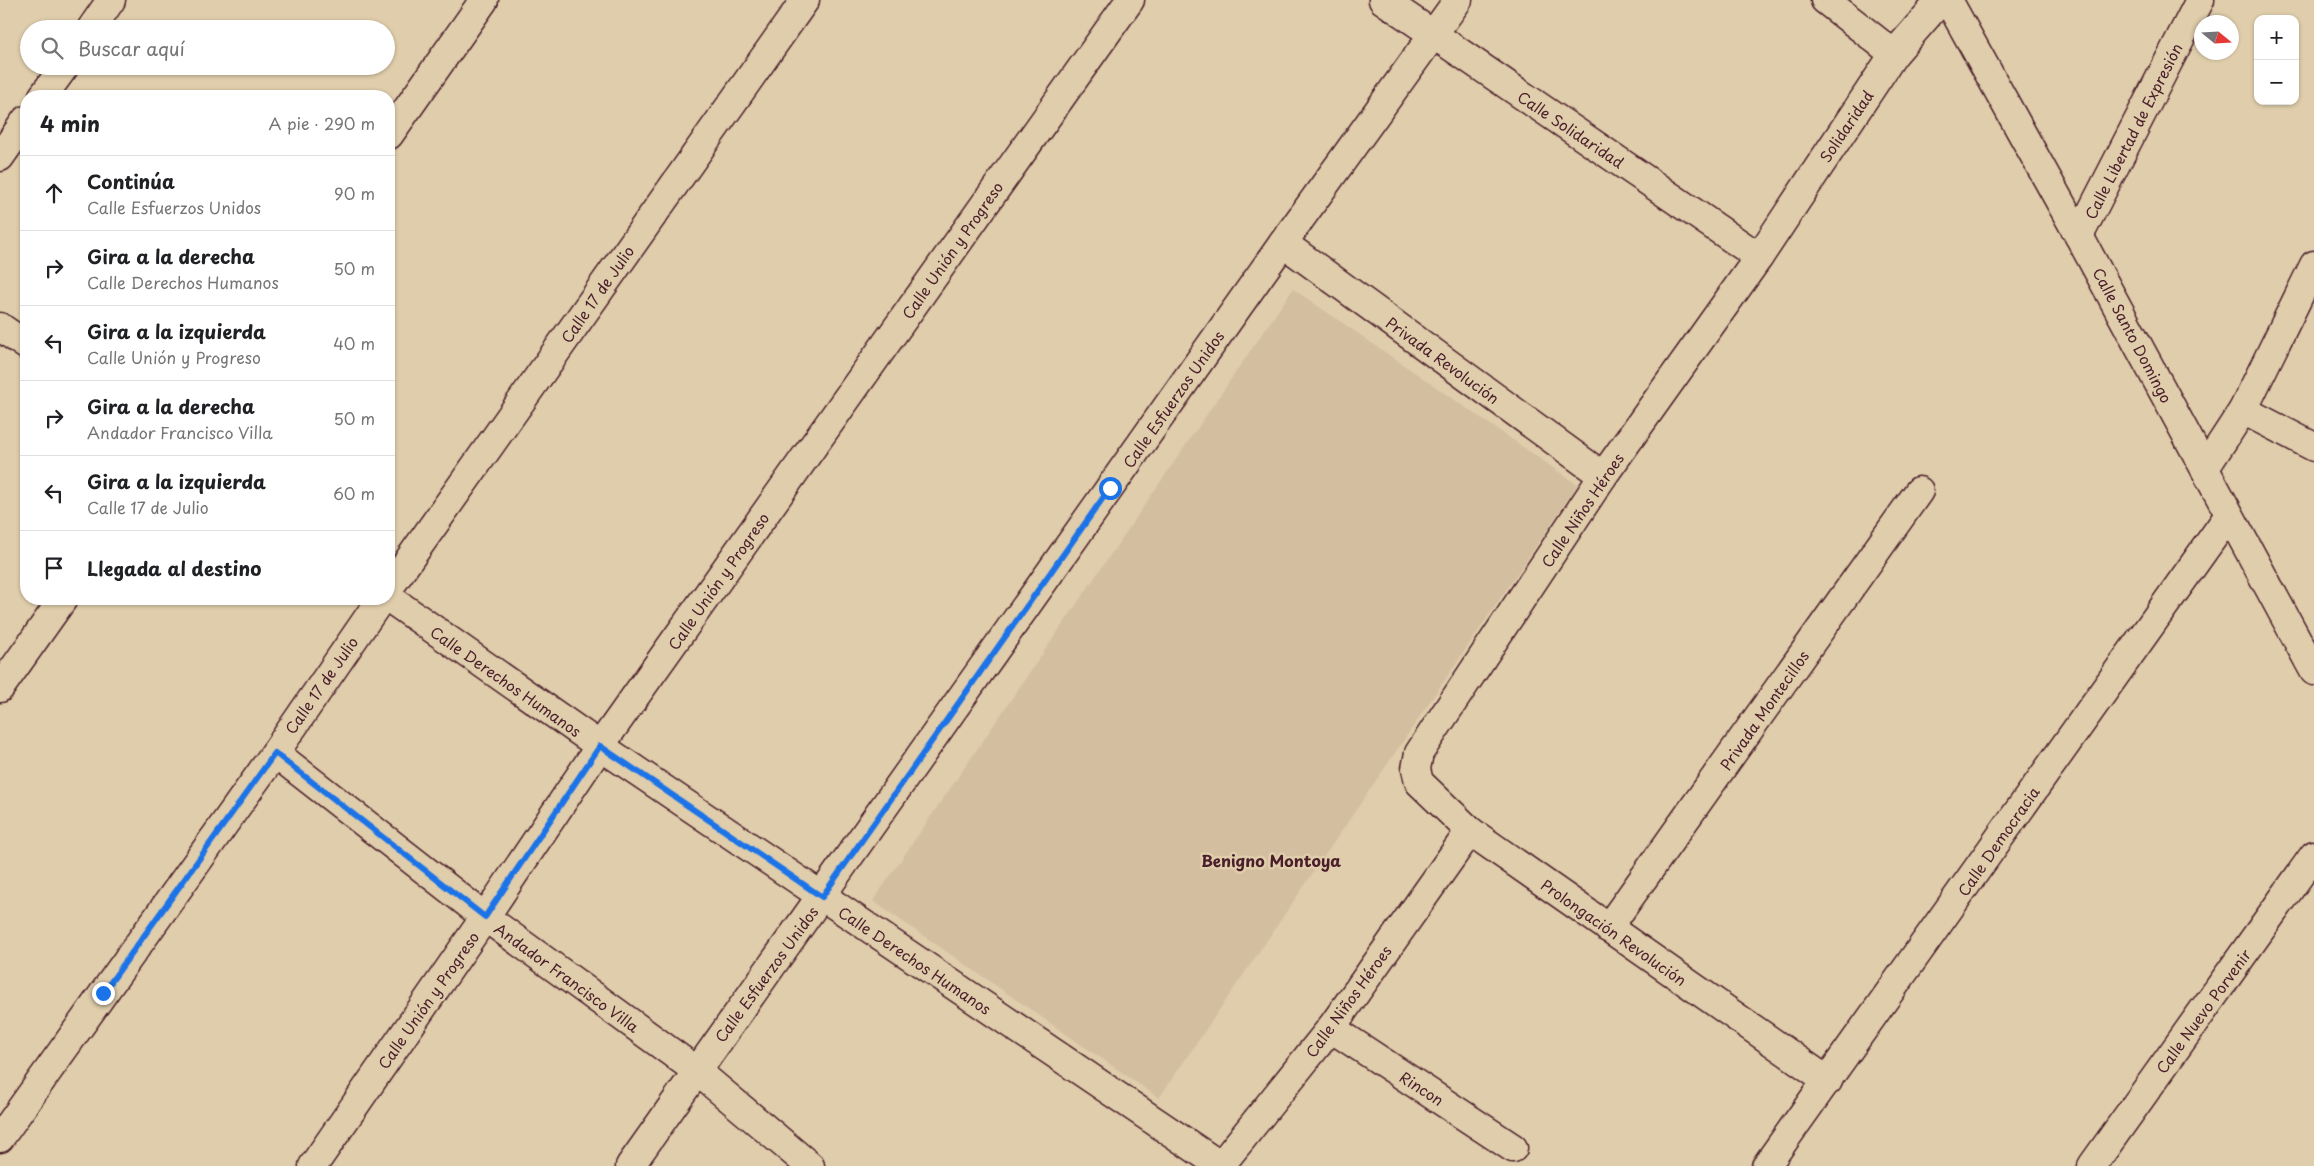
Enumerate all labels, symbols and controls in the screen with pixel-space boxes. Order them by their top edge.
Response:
north arrow [2194,15,2239,60]
map controls [2254,15,2299,105]
button: + [2254,15,2299,60]
search box [20,20,395,75]
icon: search [38,34,66,62]
text: Buscar aquí [78,34,185,62]
street label: Calle Libertad de Expresión [2078,39,2188,223]
button: − [2254,60,2299,105]
street label: Calle Solidaridad [1513,85,1629,173]
street label: Solidaridad [1813,85,1879,167]
text: 4 min [40,107,100,139]
text: A pie · 290 m [269,111,375,135]
text: Continúa [87,167,175,195]
street label: Calle Unión y Progreso [896,177,1008,323]
icon: ahead [40,179,68,207]
text: 90 m [334,181,375,205]
text: Calle Esfuerzos Unidos [87,195,261,219]
street label: Calle 17 de Julio [555,241,639,347]
text: Gira a la derecha [87,242,255,270]
icon: right [40,254,68,282]
text: 50 m [334,256,375,280]
street label: Calle Santo Domingo [2088,263,2178,407]
text: Calle Derechos Humanos [87,270,279,294]
street label: Privada Revolución [1382,311,1504,409]
text: Gira a la izquierda [87,317,266,345]
street label: Calle Esfuerzos Unidos [1117,325,1229,472]
icon: left [40,329,68,357]
text: 40 m [333,331,375,355]
text: Calle Unión y Progreso [87,345,261,369]
text: Gira a la derecha [87,392,255,420]
icon: right [40,404,68,432]
text: 50 m [334,406,375,430]
text: Andador Francisco Villa [87,420,273,444]
street label: Calle Niños Héroes [1535,448,1629,572]
text: Gira a la izquierda [87,467,266,495]
route start [1099,477,1122,500]
icon: left [40,479,68,507]
text: 60 m [333,481,375,505]
text: Calle 17 de Julio [87,495,209,519]
street label: Calle Unión y Progreso [662,508,774,654]
icon: arrive [40,554,68,582]
text: Llegada al destino [87,554,261,582]
street label: Calle Derechos Humanos [426,620,586,742]
street label: Calle 17 de Julio [279,632,363,738]
street label: Privada Montecillos [1714,645,1814,775]
street label: Calle Democracia [1951,781,2045,901]
district label: Benigno Montoya [1201,848,1341,872]
street label: Prolongación Revolución [1537,873,1691,991]
street label: Calle Derechos Humanos [834,900,996,1020]
street label: Calle Esfuerzos Unidos [709,901,823,1047]
street label: Andador Francisco Villa [490,917,644,1038]
street label: Calle Unión y Progreso [372,927,484,1073]
street label: Calle Niños Héroes [1299,940,1397,1062]
street label: Calle Nuevo Porvenir [2150,944,2256,1078]
route end [92,982,115,1005]
street label: Rincon [1395,1065,1449,1111]

